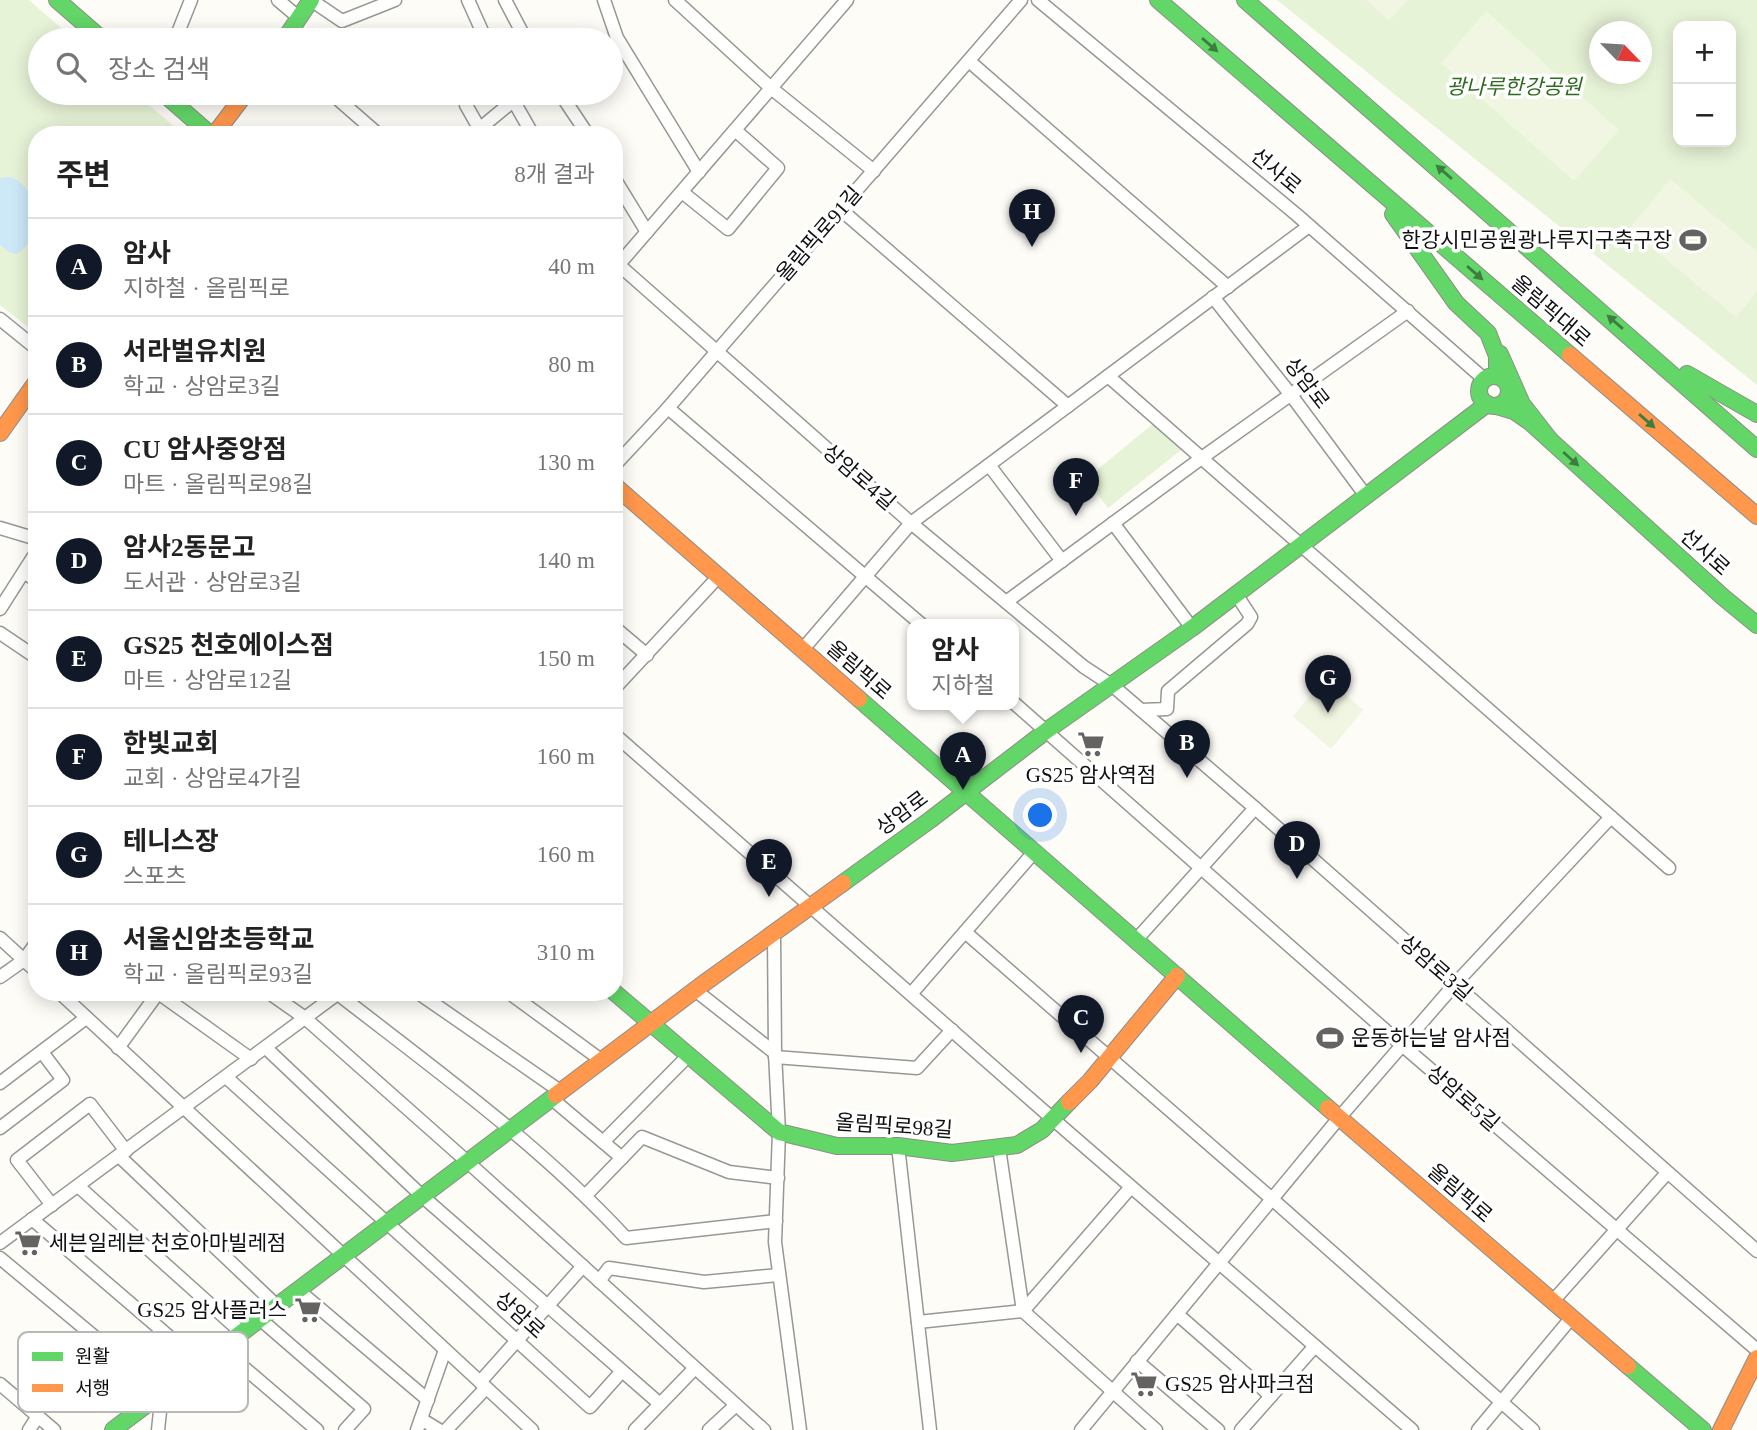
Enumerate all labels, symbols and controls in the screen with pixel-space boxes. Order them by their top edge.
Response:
north arrow [1589,21,1652,84]
map controls [1673,21,1736,147]
button: + [1673,21,1736,84]
search box [28,28,623,105]
one-way arrow [1201,37,1219,53]
icon: search [52,48,90,86]
text: 장소 검색 [108,55,210,84]
park label: 광나루한강공원 [1446,75,1583,99]
button: − [1673,84,1736,147]
street label: 선사로 [1246,143,1306,199]
text: 주변 [56,158,111,191]
text: 8개 결과 [514,162,595,187]
one-way arrow [1435,165,1452,180]
street label: 올림픽로91길 [771,182,867,286]
pin: H [1009,189,1055,247]
sports icon: 한강시민공원광나루지구축구장 [1678,225,1708,255]
place label: 한강시민공원광나루지구축구장 [1402,228,1672,252]
text: 암사 [123,239,171,268]
text: A [71,254,87,279]
text: 40 m [548,254,595,279]
one-way arrow [1466,265,1484,281]
street label: 올림픽대로 [1507,270,1595,352]
text: 지하철 · 올림픽로 [123,276,290,301]
one-way arrow [1606,315,1623,330]
text: 서라벌유치원 [123,337,267,366]
text: B [71,352,87,377]
text: 80 m [548,352,595,377]
street label: 상암로 [1280,353,1334,413]
text: 학교 · 상암로3길 [123,374,281,399]
one-way arrow [1638,414,1656,429]
text: CU 암사중앙점 [123,435,287,464]
street label: 상암로4길 [818,439,900,515]
text: C [71,450,87,475]
text: 130 m [537,450,595,475]
one-way arrow [1562,451,1580,467]
pin: F [1053,458,1099,516]
text: 마트 · 올림픽로98길 [123,472,313,497]
street label: 선사로 [1675,524,1735,580]
text: 암사2동문고 [123,533,256,562]
text: D [71,548,87,573]
text: 140 m [537,548,595,573]
text: 도서관 · 상암로3길 [123,570,302,595]
popup [907,619,1019,710]
text: GS25 천호에이스점 [123,631,334,660]
street label: 올림픽로 [822,636,896,704]
text: 암사 [931,636,979,665]
text: E [71,646,87,671]
text: 150 m [537,646,595,671]
pin: G [1305,655,1351,713]
text: 마트 · 상암로12길 [123,668,292,693]
text: 지하철 [931,673,995,698]
pin: B [1164,720,1210,778]
text: 한빛교회 [123,729,219,758]
supermarket icon: GS25 암사역점 [1076,729,1106,759]
pin: A [940,732,986,790]
text: F [72,744,86,769]
text: 160 m [537,744,595,769]
place label: GS25 암사역점 [1026,763,1156,787]
text: 교회 · 상암로4가길 [123,766,302,791]
street label: 상암로 [872,786,932,840]
your location [1023,798,1057,832]
pin: D [1274,821,1320,879]
text: 테니스장 [123,827,219,856]
pin: E [746,839,792,897]
text: G [70,842,88,867]
text: 160 m [537,842,595,867]
text: 스포츠 [123,864,186,889]
text: 서울신암초등학교 [123,925,314,954]
street label: 상암로3길 [1395,930,1477,1006]
text: H [70,940,88,965]
text: 310 m [537,940,595,965]
text: 학교 · 올림픽로93길 [123,962,313,987]
pin: C [1058,995,1104,1053]
sports icon: 운동하는날 암사점 [1315,1023,1345,1053]
place label: 운동하는날 암사점 [1351,1026,1511,1050]
street label: 상암로5길 [1422,1060,1504,1136]
street label: 올림픽로98길 [835,1110,953,1142]
street label: 올림픽로 [1423,1159,1497,1227]
supermarket icon: 세븐일레븐 천호아마빌레점 [13,1228,43,1258]
place label: 세븐일레븐 천호아마빌레점 [49,1231,286,1255]
street label: 상암로 [490,1287,550,1343]
supermarket icon: GS25 암사플러스 [293,1295,323,1325]
place label: GS25 암사플러스 [137,1298,287,1322]
legend [18,1332,248,1412]
text: 원활 [75,1346,110,1367]
supermarket icon: GS25 암사파크점 [1129,1369,1159,1399]
place label: GS25 암사파크점 [1165,1372,1315,1396]
text: 서행 [75,1378,110,1399]

